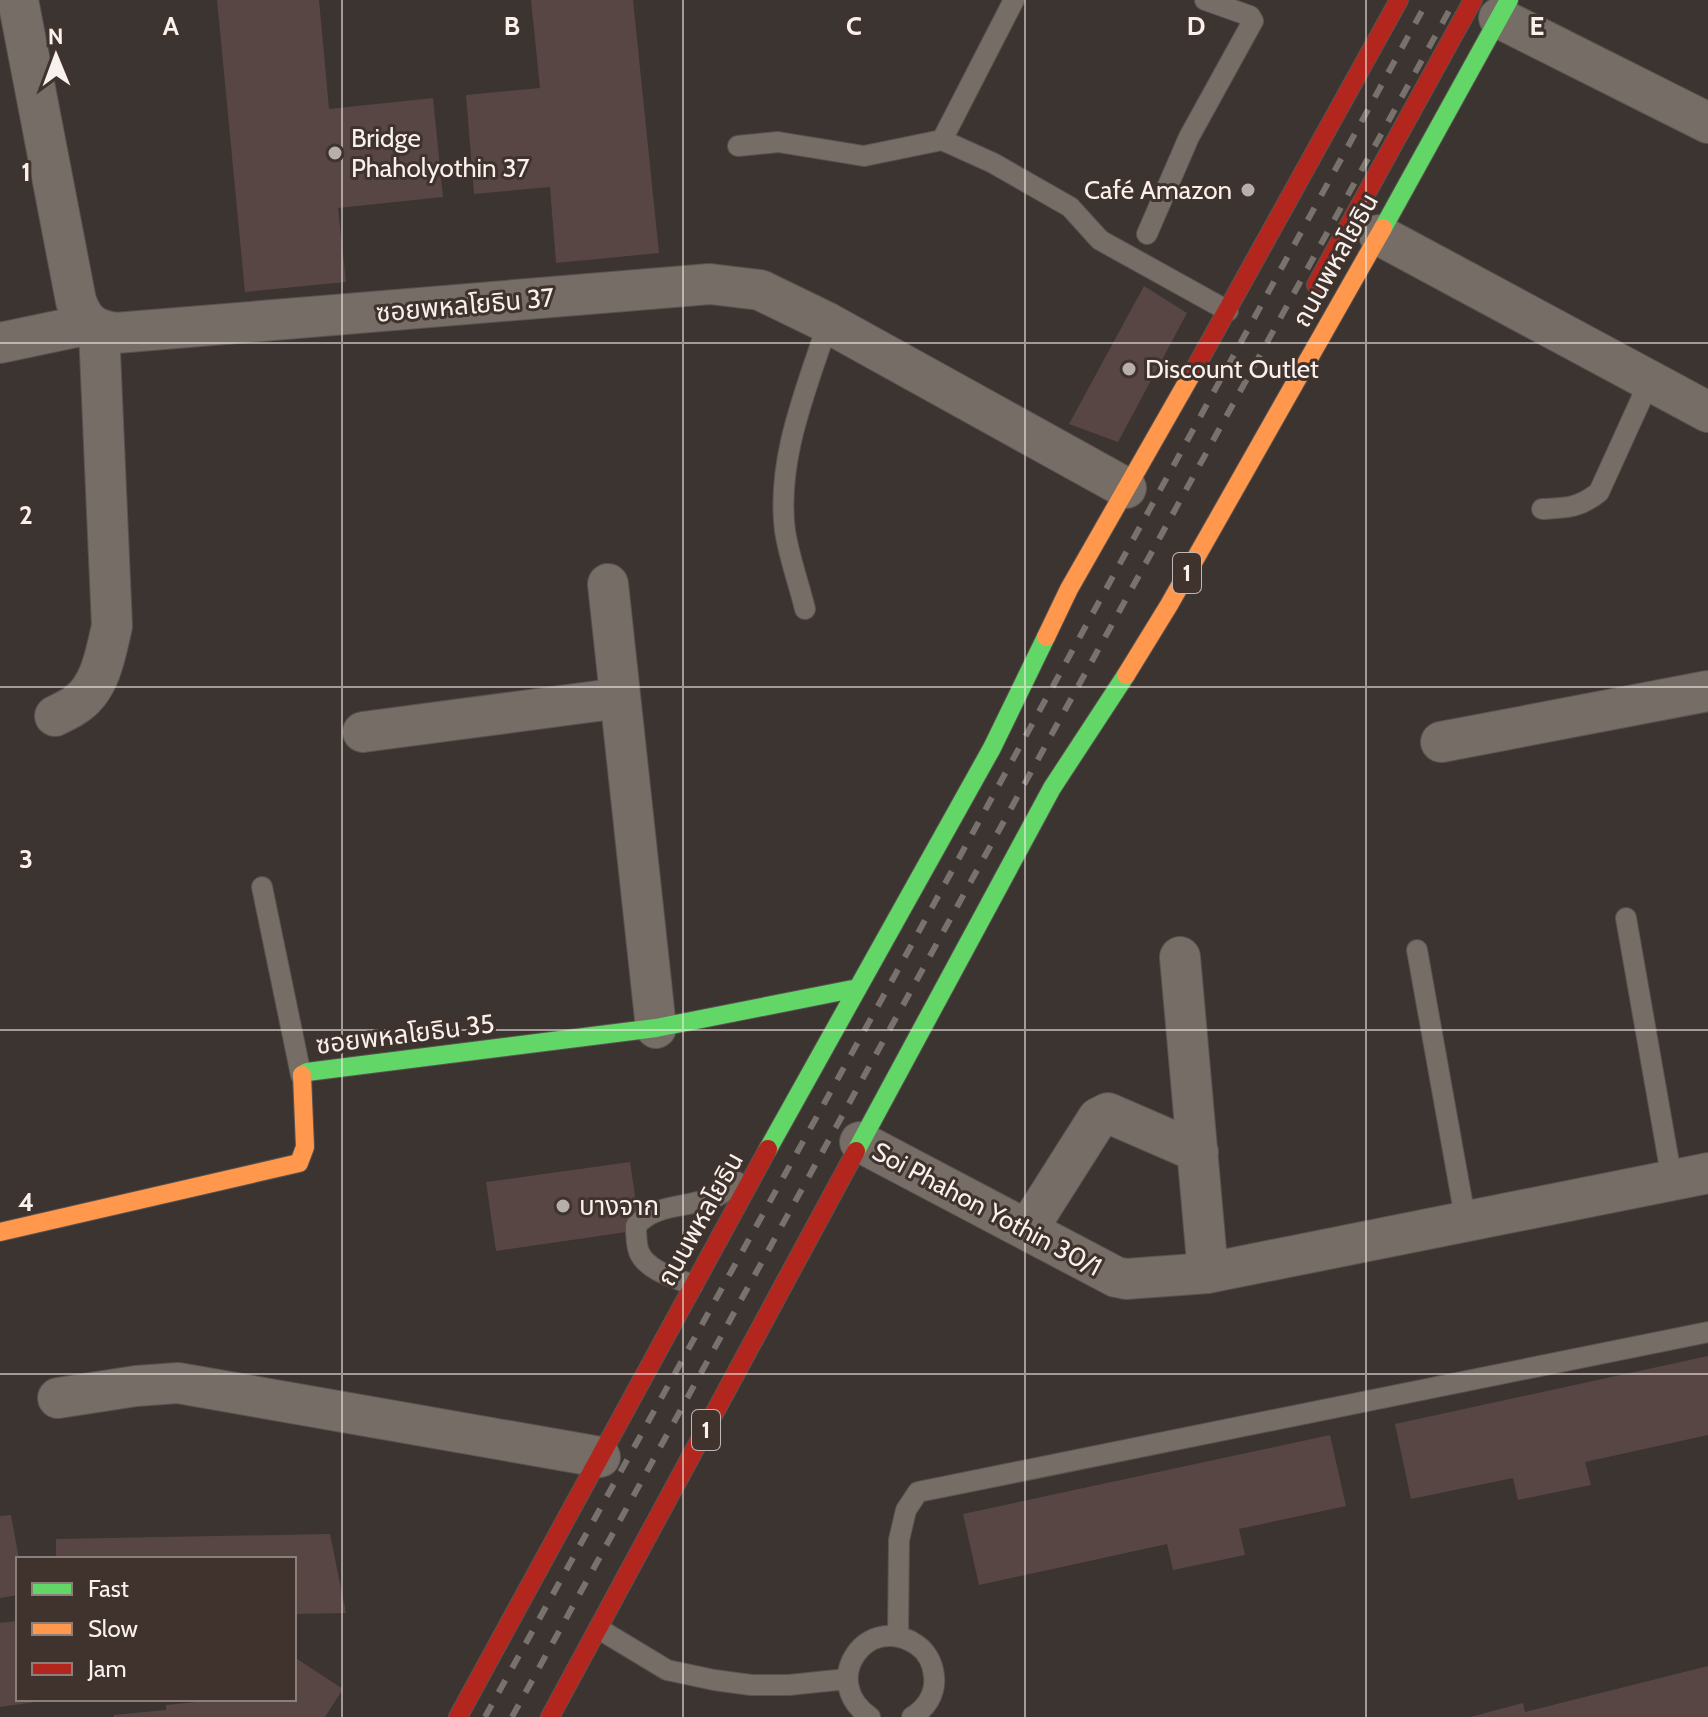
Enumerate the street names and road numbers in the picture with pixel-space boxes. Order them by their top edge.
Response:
street label: ถนนพหลโยธิน [1285,187,1385,333]
street label: ซอยพหลโยธิน 37 [375,281,555,329]
road number: 1 [1173,553,1201,593]
street label: ซอยพหลโยธิน 35 [314,1007,496,1061]
street label: Soi Phahon Yothin 30/1 [867,1135,1107,1283]
street label: ถนนพหลโยธิน [650,1146,750,1292]
road number: 1 [692,1410,720,1450]

